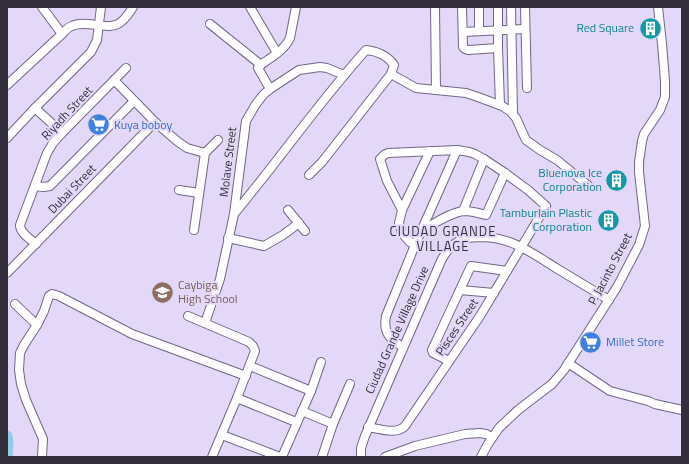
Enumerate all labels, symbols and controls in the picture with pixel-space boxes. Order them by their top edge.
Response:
building icon: Red Square [637,15,663,41]
place label: Red Square [576,18,634,37]
street label: Riyadh Street [36,81,97,144]
supermarket icon: Kuya boboy [86,112,112,138]
place label: Kuya boboy [114,115,173,134]
street label: Molave Street [214,125,241,198]
street label: Dubai Street [43,159,101,218]
place label: Bluenova Ice Corporation [538,163,602,196]
building icon: Bluenova Ice Corporation [604,167,630,193]
place label: Tamburlain Plastic Corporation [500,203,592,236]
building icon: Tamburlain Plastic Corporation [595,207,621,233]
district label: CIUDAD GRANDE VILLAGE [390,221,496,256]
street label: P. Jacinto Street [583,229,637,308]
street label: Ciudad Grande Village Drive [360,263,433,397]
place label: Caybiga High School [178,275,238,308]
school or university icon: Caybiga High School [150,279,176,305]
street label: Pisces Street [430,294,483,359]
supermarket icon: Millet Store [577,329,603,355]
place label: Millet Store [606,332,664,351]

